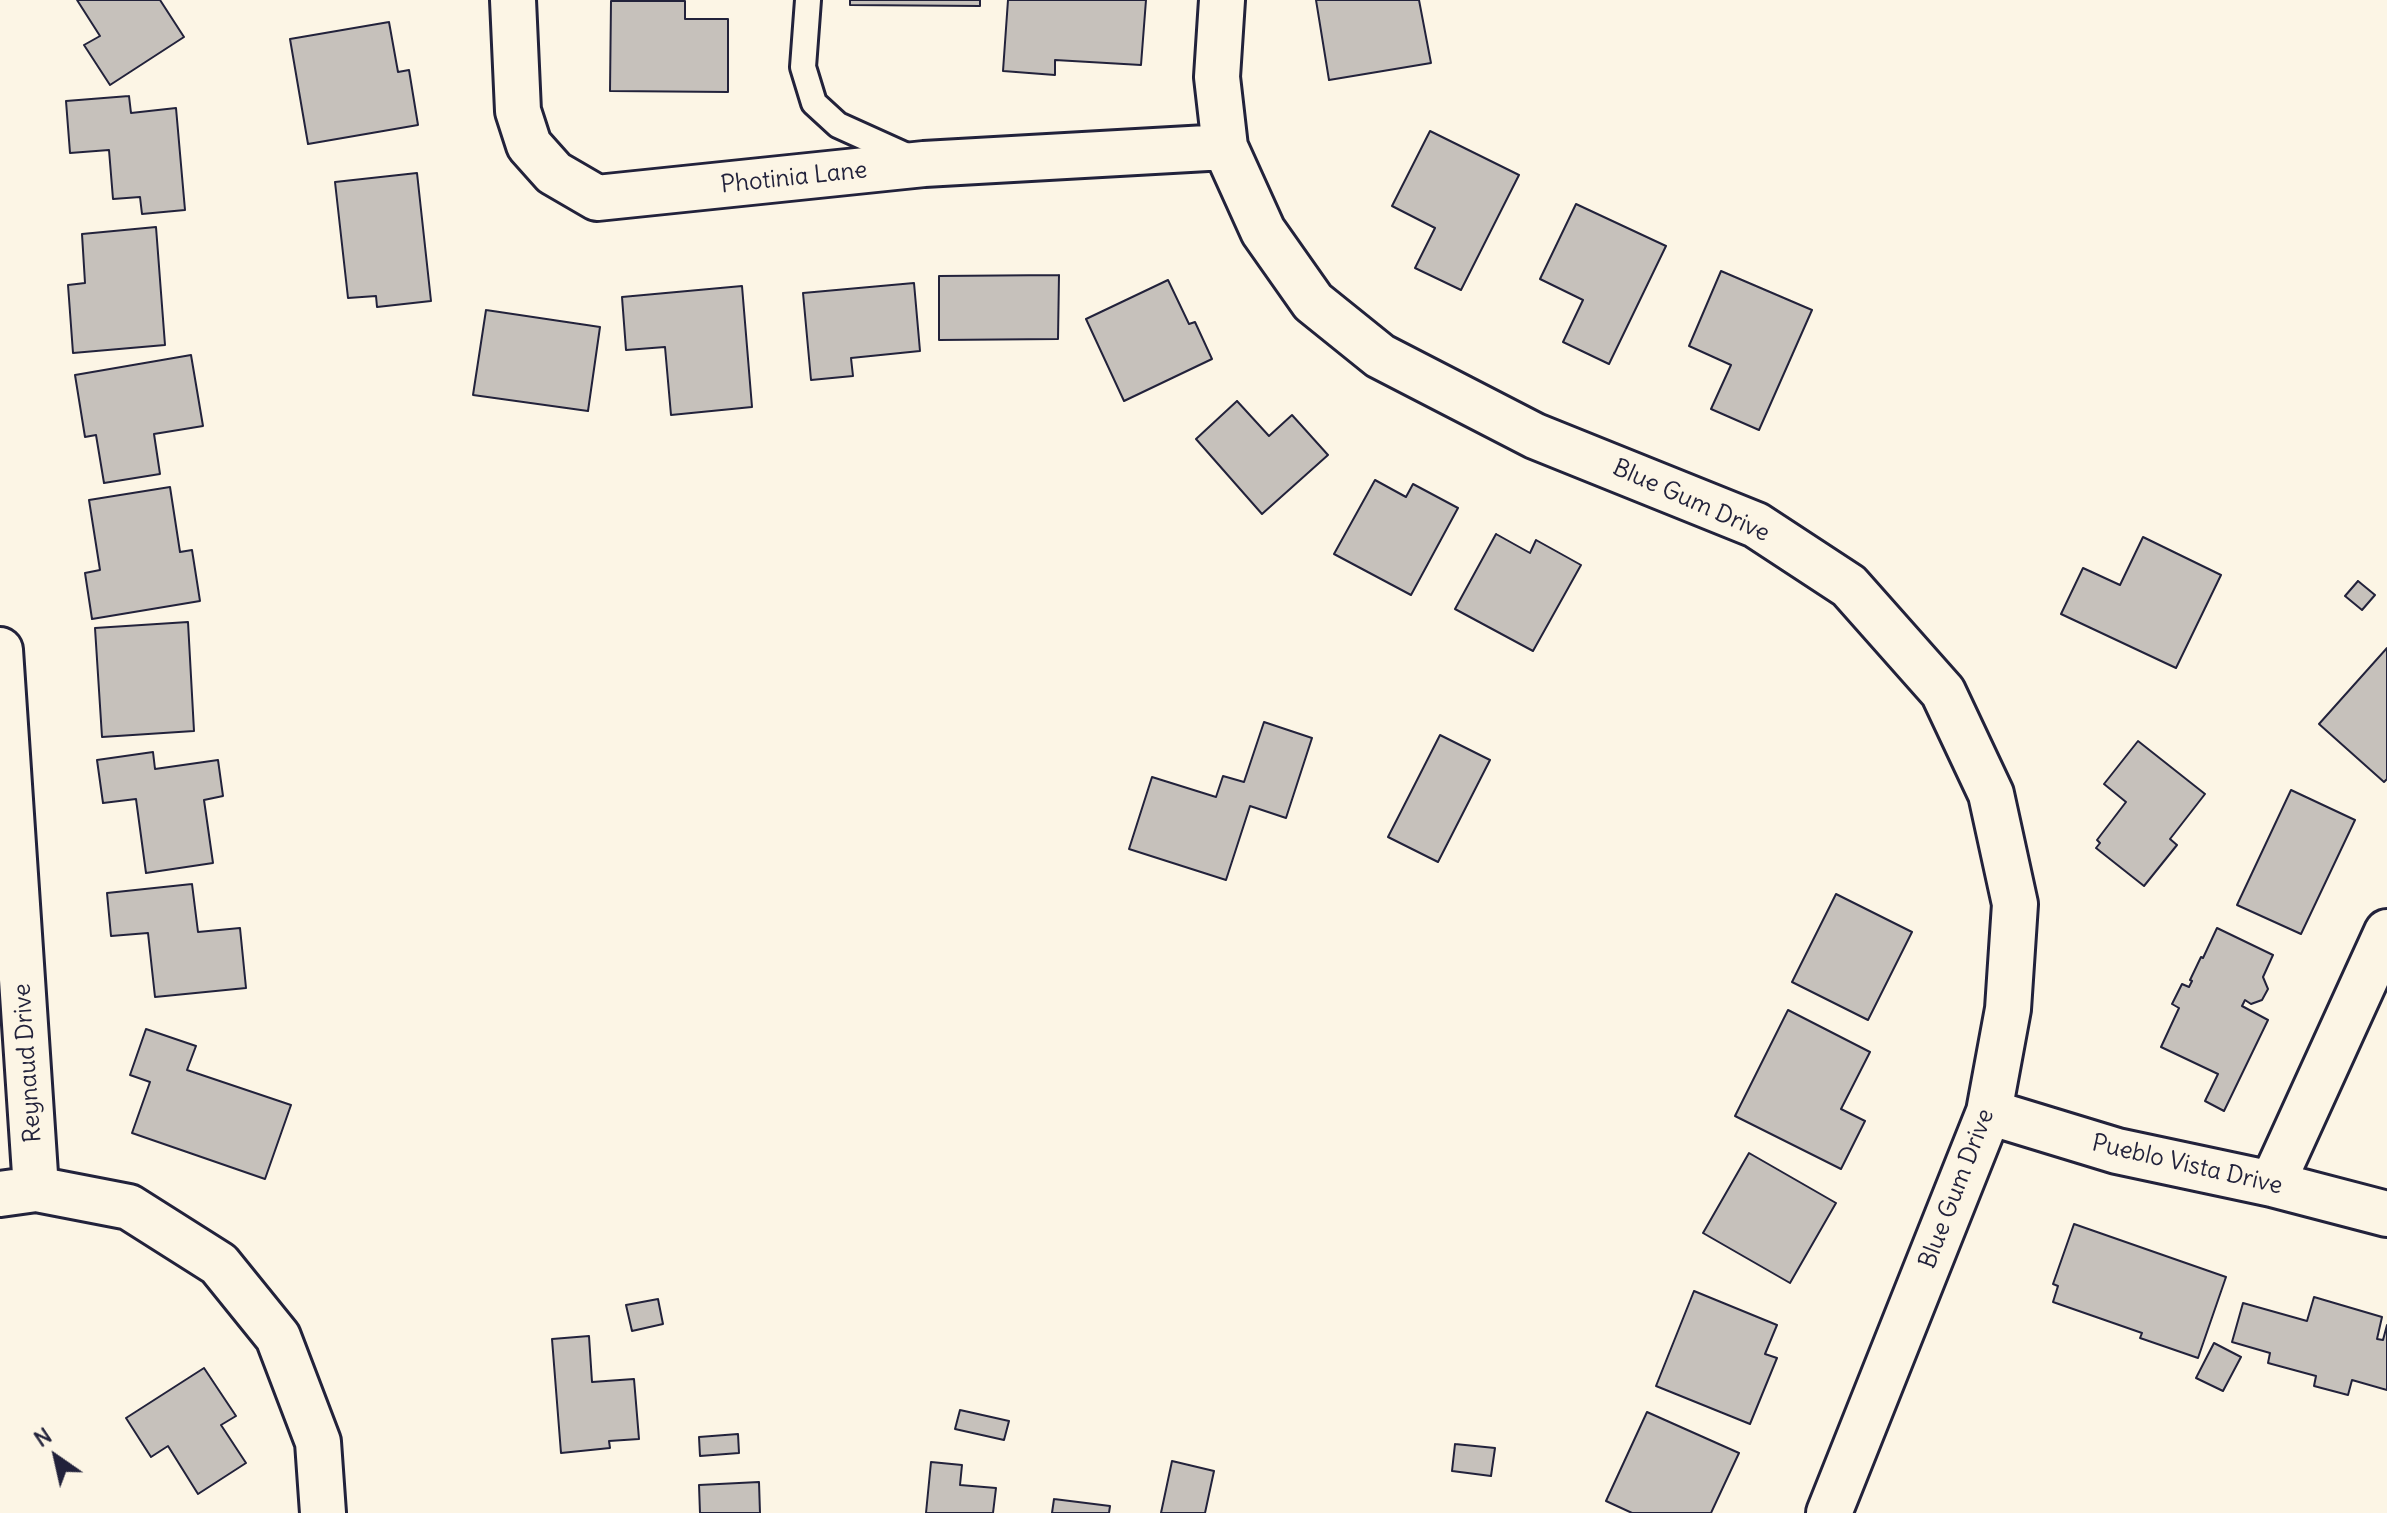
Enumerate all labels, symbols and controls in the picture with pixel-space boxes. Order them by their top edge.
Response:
street label: Photinia Lane [719,156,869,200]
street label: Blue Gum Drive [1608,454,1774,548]
street label: Reynaud Drive [8,983,48,1143]
street label: Blue Gum Drive [1913,1105,2001,1273]
street label: Pueblo Vista Drive [2089,1129,2285,1201]
north arrow [16,1417,96,1497]
text: N [28,1421,57,1453]

